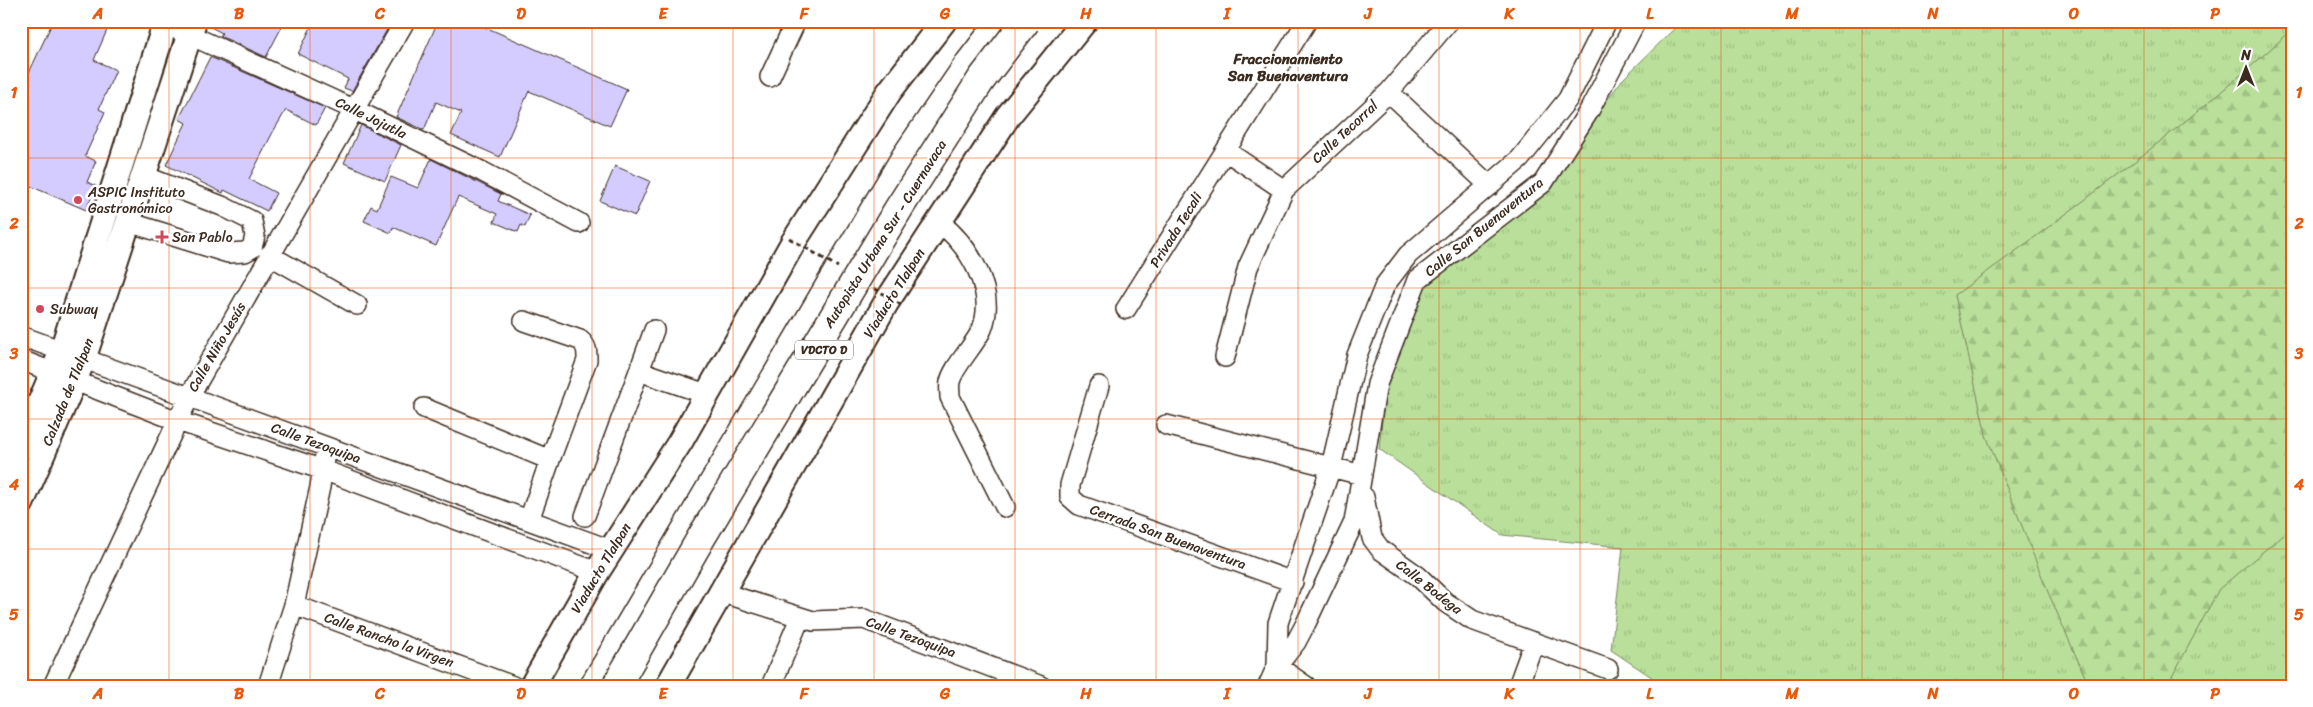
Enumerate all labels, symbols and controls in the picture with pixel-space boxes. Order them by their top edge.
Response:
text: A [92,0,103,28]
text: B [234,0,245,28]
text: C [374,0,386,28]
text: D [516,0,526,28]
text: E [659,0,669,28]
text: F [799,0,810,28]
text: G [939,0,951,28]
text: H [1079,0,1092,28]
text: I [1223,0,1232,28]
text: J [1363,0,1373,28]
text: K [1503,0,1515,28]
text: L [1646,0,1654,28]
text: M [1784,0,1799,28]
text: N [1926,0,1939,28]
text: O [2068,0,2080,28]
text: P [2210,0,2220,28]
north arrow [2220,42,2270,92]
text: N [2240,43,2251,68]
district label: Fraccionamiento San Buenaventura [1227,46,1349,89]
text: 1 [11,78,18,107]
text: 1 [2296,78,2303,107]
street label: Calle Jojutla [331,90,412,146]
street label: Calle Tecorral [1306,93,1385,170]
street label: Autopista Urbana Sur - Cuernavaca [816,135,953,334]
street label: Calle San Buenaventura [1419,171,1549,283]
place label: ASPIC Instituto Gastronómico [87,180,185,221]
street label: Privada Tecali [1143,186,1210,273]
marker: ASPIC Instituto Gastronómico [72,194,84,206]
text: 2 [8,209,19,238]
text: 2 [2293,209,2304,238]
place label: San Pablo [172,225,233,250]
marker: San Pablo [156,231,168,243]
street label: Viaducto Tlalpan [856,243,932,343]
place label: Subway [50,297,99,322]
street label: Calle Niño Jesús [181,297,253,397]
marker: Subway [34,303,46,315]
street label: Calzada de Tlalpan [35,334,101,450]
text: 3 [9,339,19,368]
text: 3 [2294,339,2304,368]
road number: VDCTO D [795,340,853,360]
street label: Calle Tezoquipa [268,415,364,471]
text: 4 [8,470,19,499]
text: 4 [2293,470,2304,499]
street label: Cerrada San Buenaventura [1086,497,1250,577]
street label: Viaducto Tlalpan [564,517,638,618]
street label: Calle Bodega [1390,553,1469,622]
text: 5 [9,600,19,629]
text: 5 [2294,600,2304,629]
street label: Calle Rancho la Virgen [321,605,458,675]
street label: Calle Tezoquipa [863,609,959,665]
text: A [92,679,103,707]
text: B [234,679,245,707]
text: C [374,679,386,707]
text: D [516,679,526,707]
text: E [659,679,669,707]
text: F [799,679,810,707]
text: G [939,679,951,707]
text: H [1079,679,1092,707]
text: I [1223,679,1232,707]
text: J [1363,679,1373,707]
text: K [1503,679,1515,707]
text: L [1646,679,1654,707]
text: M [1784,679,1799,707]
text: N [1926,679,1939,707]
text: O [2068,679,2080,707]
text: P [2210,679,2220,707]

